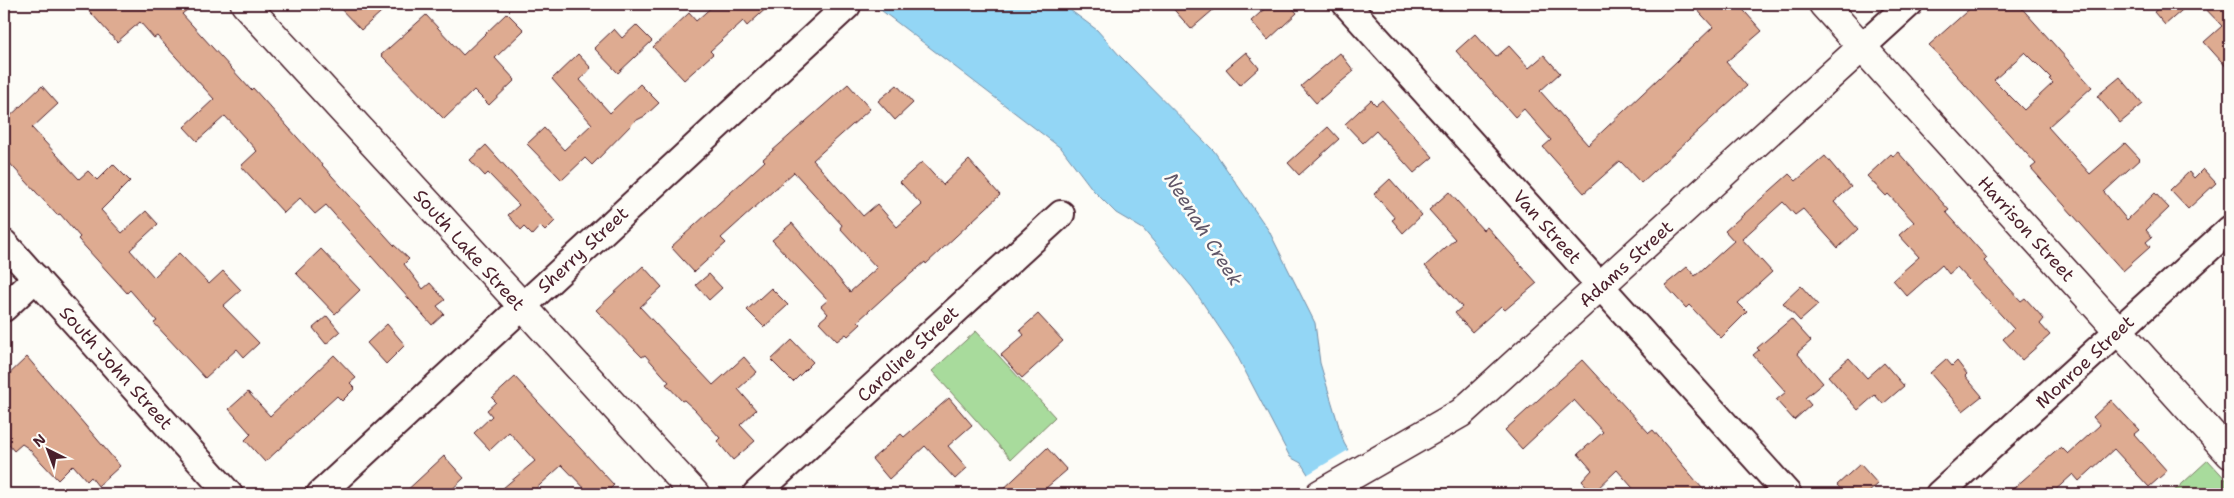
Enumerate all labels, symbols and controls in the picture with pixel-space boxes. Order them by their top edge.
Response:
water label: Neenah Creek [1159,168,1248,291]
street label: Harrison Street [1972,171,2080,287]
street label: South Lake Street [408,184,530,316]
street label: Van Street [1507,185,1587,269]
street label: Sherry Street [532,202,634,298]
street label: Adams Street [1574,215,1678,313]
street label: South John Street [54,301,178,435]
street label: Caroline Street [852,301,964,407]
street label: Monroe Street [2031,310,2140,414]
north arrow [22,426,72,476]
text: N [29,430,49,451]

